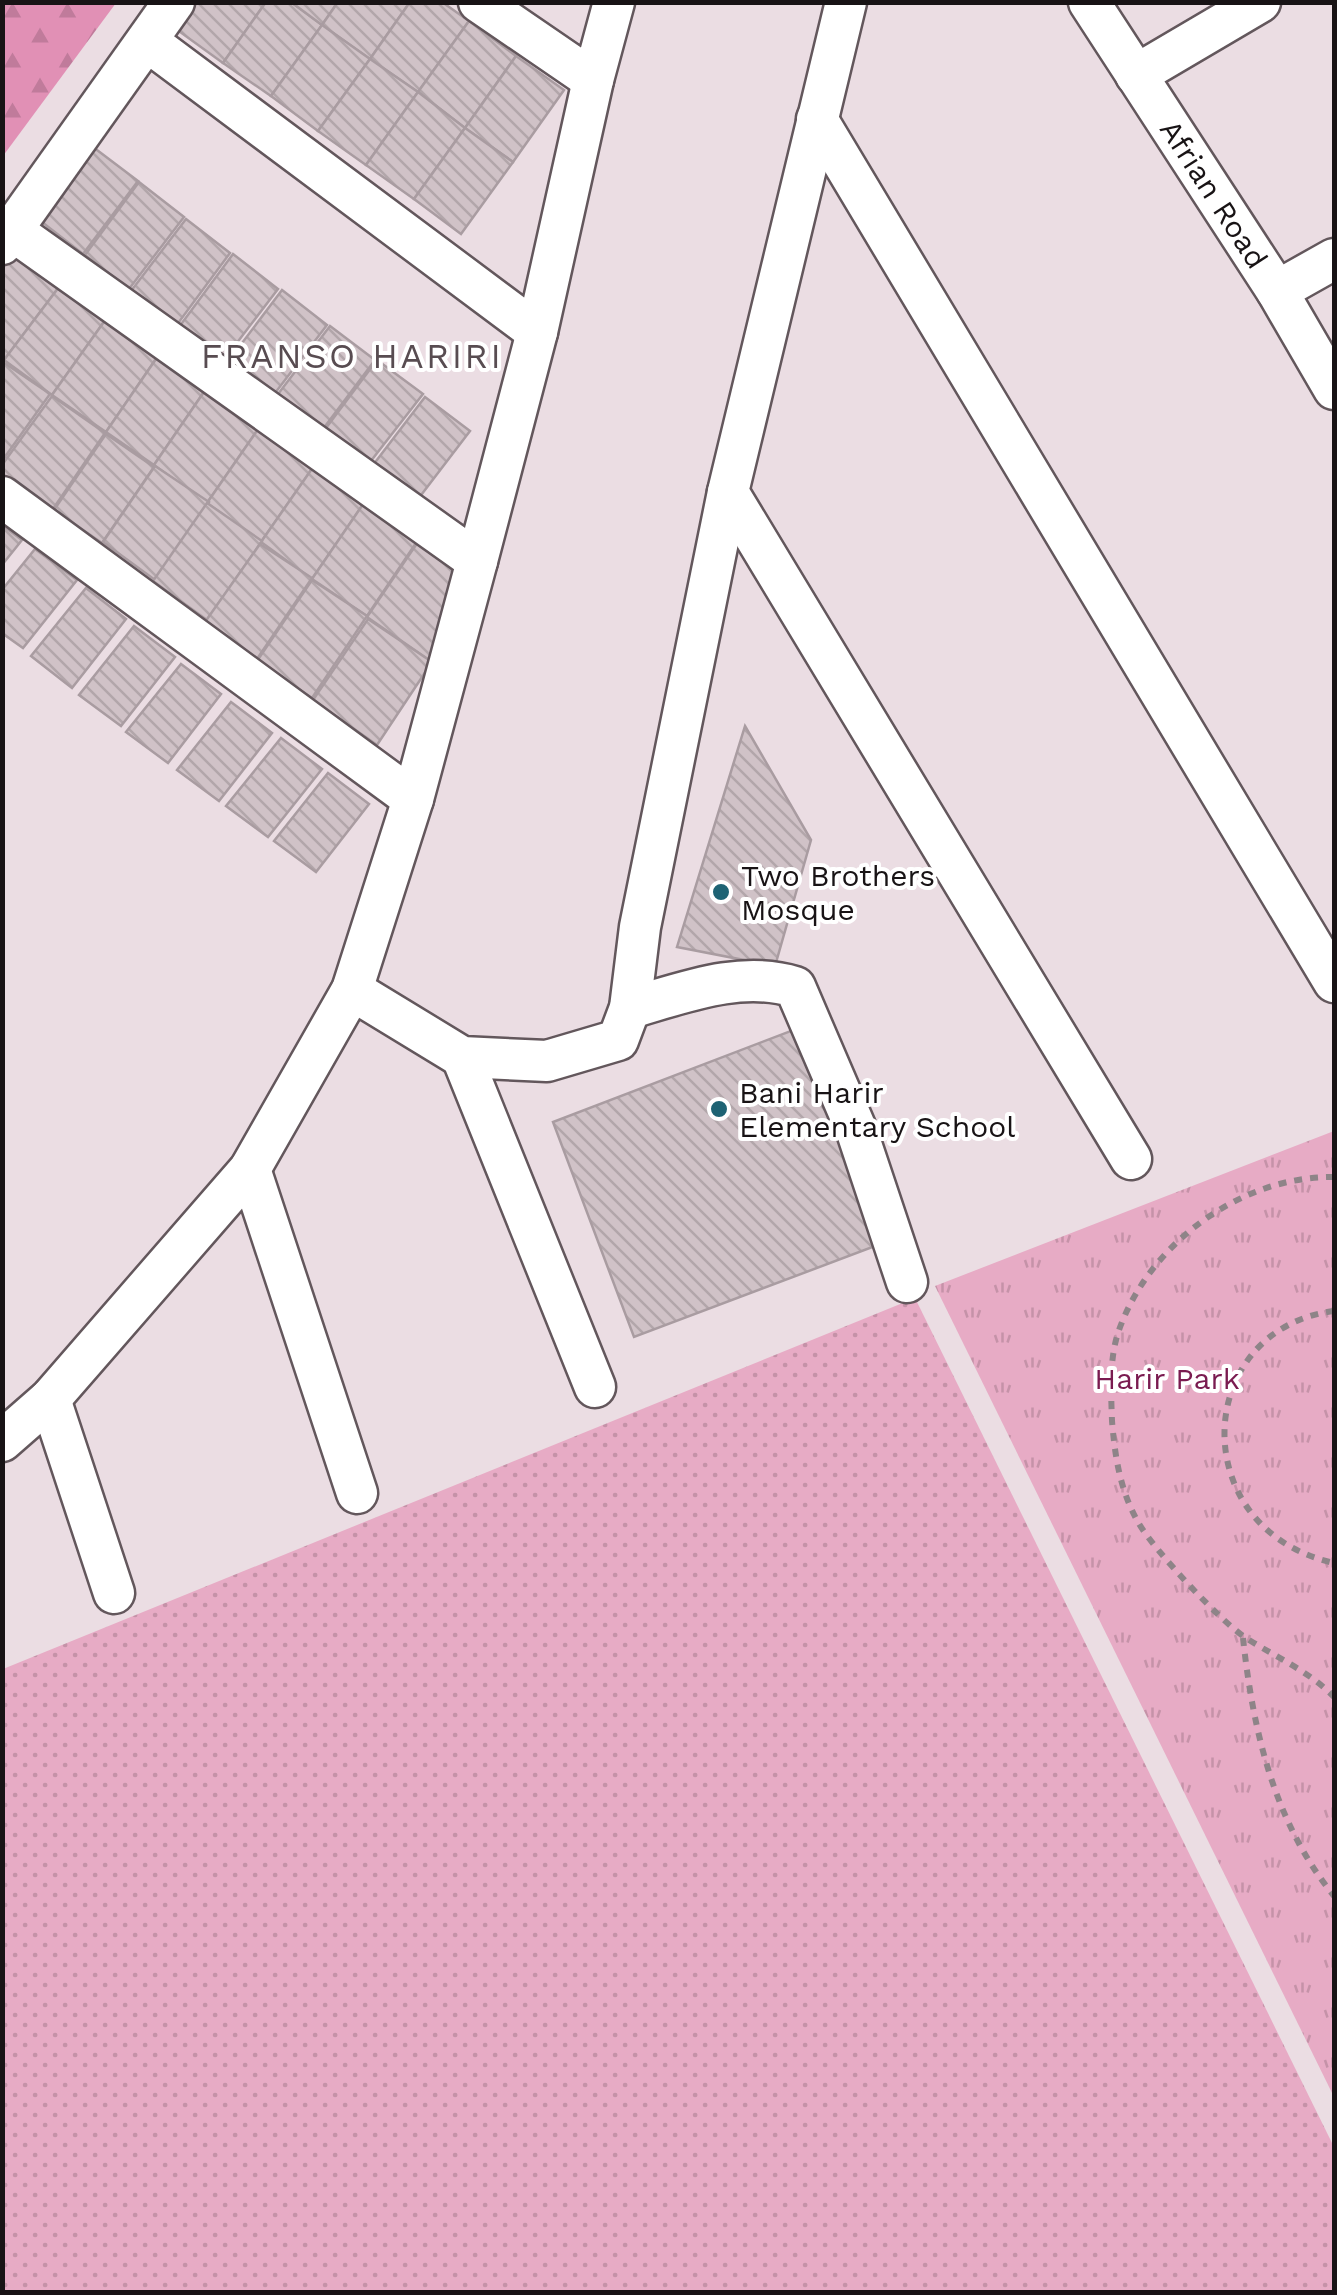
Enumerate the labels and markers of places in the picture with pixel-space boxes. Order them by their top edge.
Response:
place label: Two Brothers Mosque [741,858,935,927]
marker: Two Brothers Mosque [710,881,732,903]
place label: Bani Harir Elementary School [739,1075,1015,1144]
marker: Bani Harir Elementary School [708,1098,730,1120]

